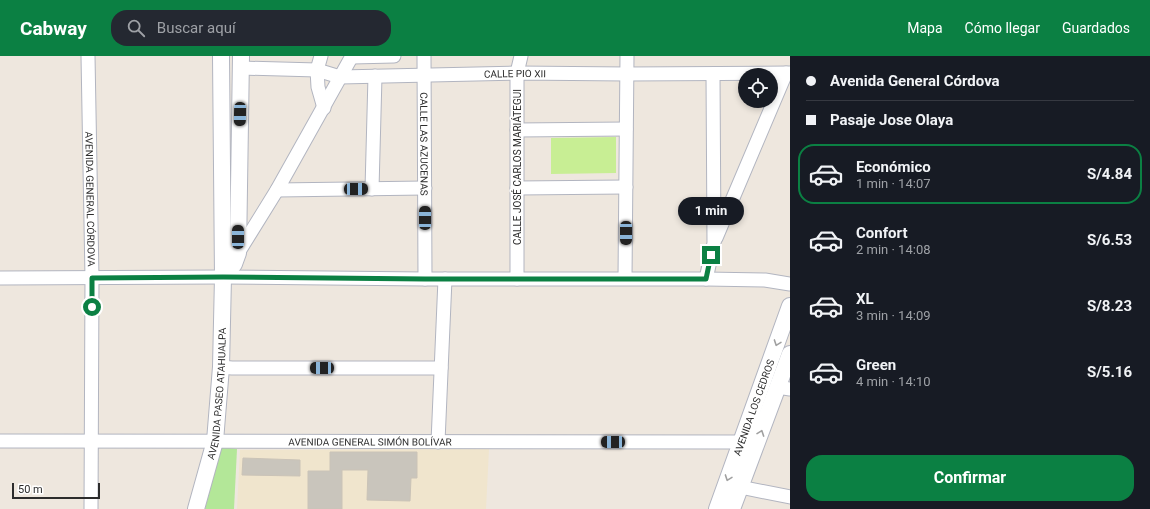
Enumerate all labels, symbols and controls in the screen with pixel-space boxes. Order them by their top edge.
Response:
search box [111,10,391,46]
text: Cabway [20,17,87,40]
icon: search [125,17,147,39]
text: Buscar aquí [157,19,236,37]
text: Mapa [907,20,943,36]
text: Cómo llegar [965,20,1040,36]
text: Guardados [1062,20,1130,36]
street label: CALLE PIO XII [484,68,546,80]
map controls [738,68,778,108]
button: locate [738,68,778,108]
text: Avenida General Córdova [830,72,1000,90]
street label: CALLE JOSÉ CARLOS MARIÁTEGUI [511,89,523,245]
street label: CALLE LAS AZUCENAS [418,92,430,196]
car [234,102,246,126]
text: Pasaje Jose Olaya [830,111,953,129]
street label: AVENIDA GENERAL CÓRDOVA [83,131,97,267]
icon: car [808,156,844,192]
text: Económico [856,158,931,176]
text: S/4.84 [1087,165,1132,183]
text: 1 min · 14:07 [856,176,931,191]
car [344,183,368,195]
callout: 1 min [678,197,744,225]
text: 1 min [695,203,727,218]
car [419,206,431,230]
car [620,221,632,245]
icon: car [808,222,844,258]
text: Confort [856,224,907,242]
car [232,225,244,249]
text: S/6.53 [1087,231,1132,249]
text: 2 min · 14:08 [856,242,931,257]
route end [702,246,720,264]
icon: car [808,288,844,324]
text: XL [856,290,874,308]
text: S/8.23 [1087,297,1132,315]
route start [83,298,101,316]
text: 3 min · 14:09 [856,308,931,323]
street label: AVENIDA PASEO ATAHUALPA [205,327,228,461]
one-way arrow [773,339,781,346]
icon: car [808,354,844,390]
text: Green [856,356,896,374]
street label: AVENIDA LOS CEDROS [732,358,776,457]
car [310,362,334,374]
text: S/5.16 [1087,363,1132,381]
text: 4 min · 14:10 [856,374,931,389]
one-way arrow [756,430,764,437]
street label: AVENIDA GENERAL SIMÓN BOLÍVAR [288,436,452,448]
car [601,436,625,448]
button: Confirmar [806,455,1134,501]
one-way arrow [724,475,732,482]
scale bar [12,481,100,500]
text: 50 m [18,483,43,496]

